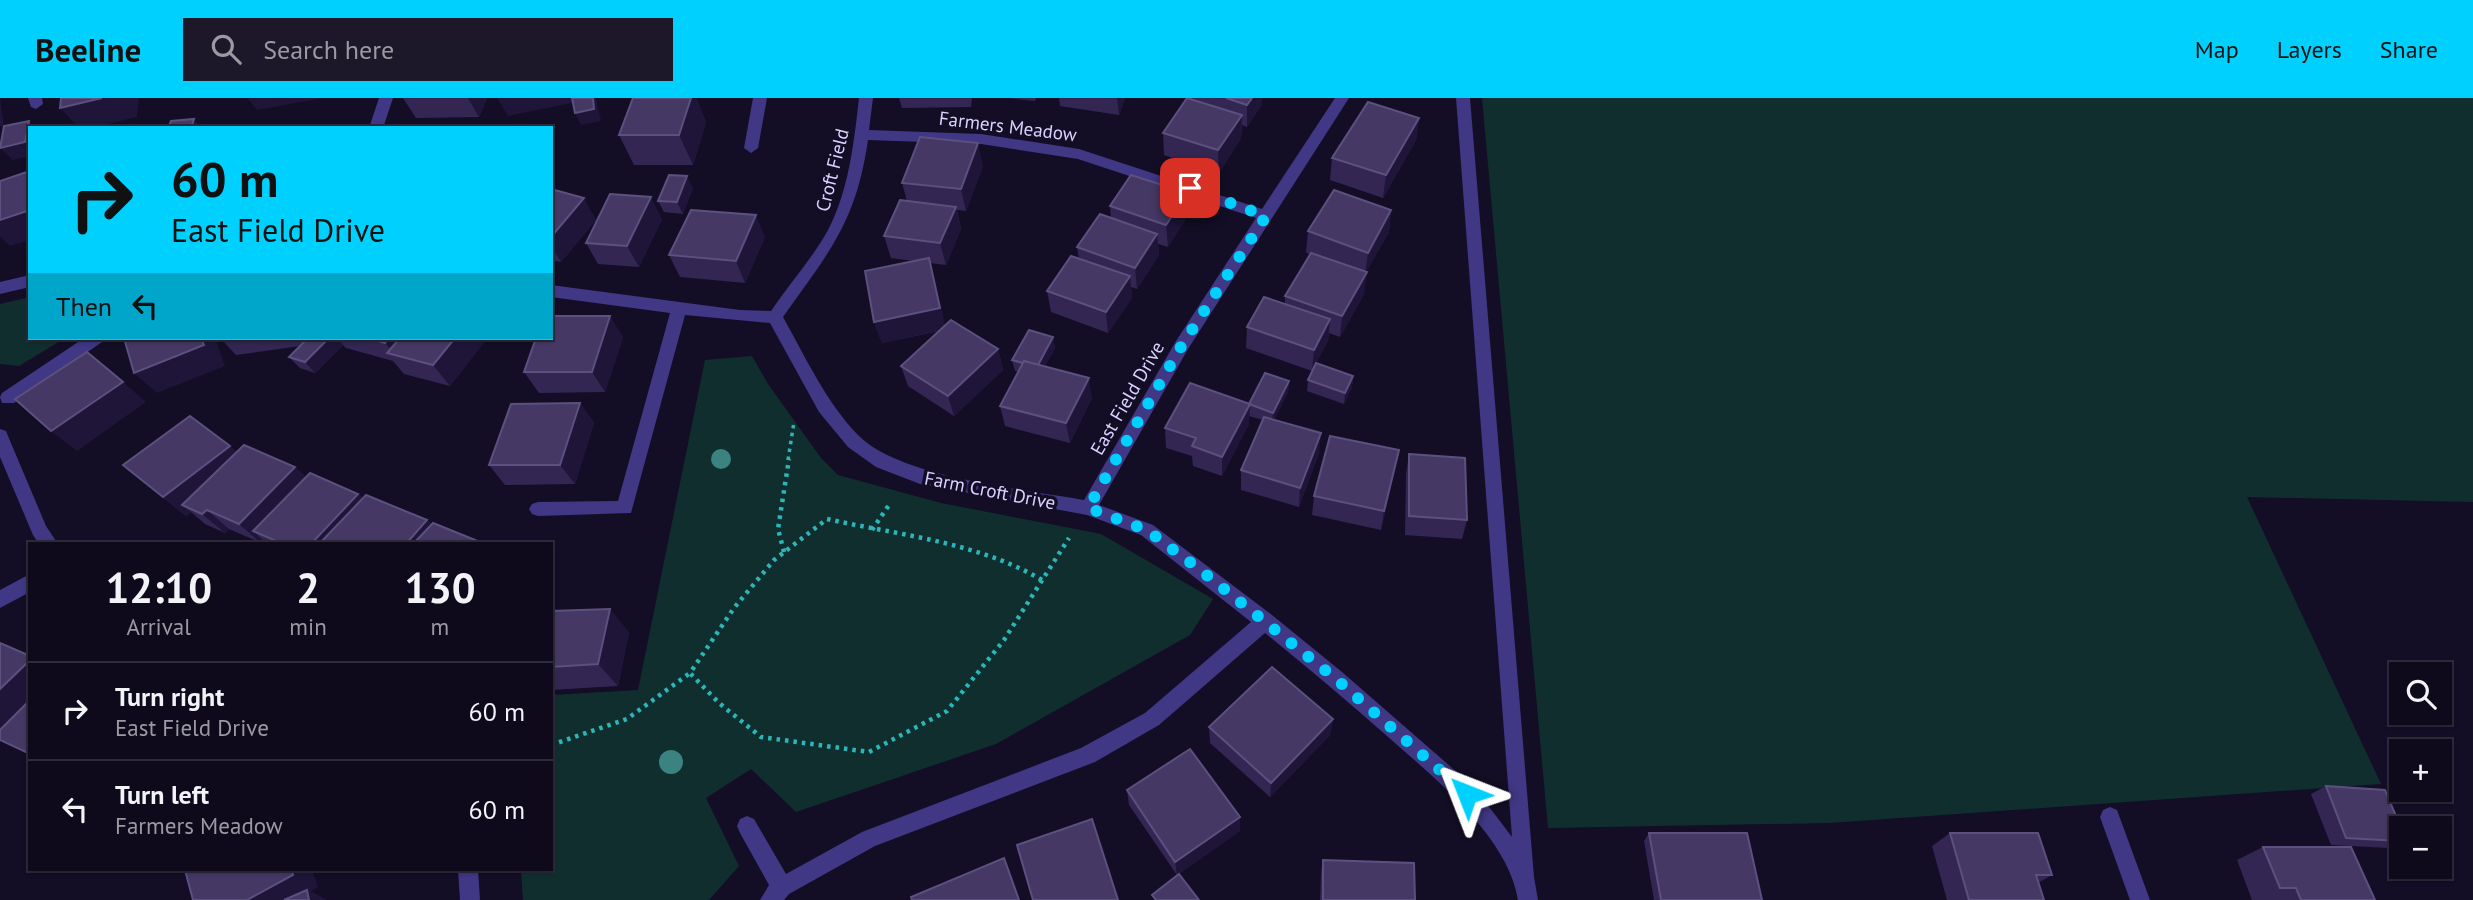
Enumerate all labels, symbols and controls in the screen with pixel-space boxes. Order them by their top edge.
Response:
search box [183,18,673,81]
text: Beeline [35,28,141,71]
icon: search [207,30,245,68]
text: Search here [263,33,394,66]
text: Map [2195,34,2239,65]
text: Layers [2277,34,2342,65]
text: Share [2380,34,2438,65]
street label: Farmers Meadow [938,106,1078,146]
street label: Croft Field [810,126,854,214]
text: 60 m [171,147,278,211]
icon: right [56,154,147,245]
pin [1160,158,1220,218]
icon: arrive [1171,169,1209,207]
text: East Field Drive [171,209,385,251]
icon: left [126,287,164,325]
text: Then [56,290,112,323]
street label: East Field Drive [1085,337,1169,459]
street label: Farm Croft Drive [922,466,1058,514]
text: 12:10 [105,560,212,615]
text: 2 [296,560,320,615]
text: 130 [404,560,476,615]
text: Arrival [126,612,191,641]
text: min [289,612,327,641]
text: m [431,612,449,641]
map controls [2389,662,2452,879]
button: search [2389,662,2452,725]
text: Turn right [115,680,224,713]
icon: right [56,692,94,730]
text: 60 m [469,695,525,728]
text: East Field Drive [115,713,269,742]
button: + [2389,739,2452,802]
position arrow [1430,757,1504,831]
text: Turn left [115,778,209,811]
icon: left [56,790,94,828]
text: 60 m [469,793,525,826]
text: Farmers Meadow [115,811,283,840]
button: − [2389,816,2452,879]

